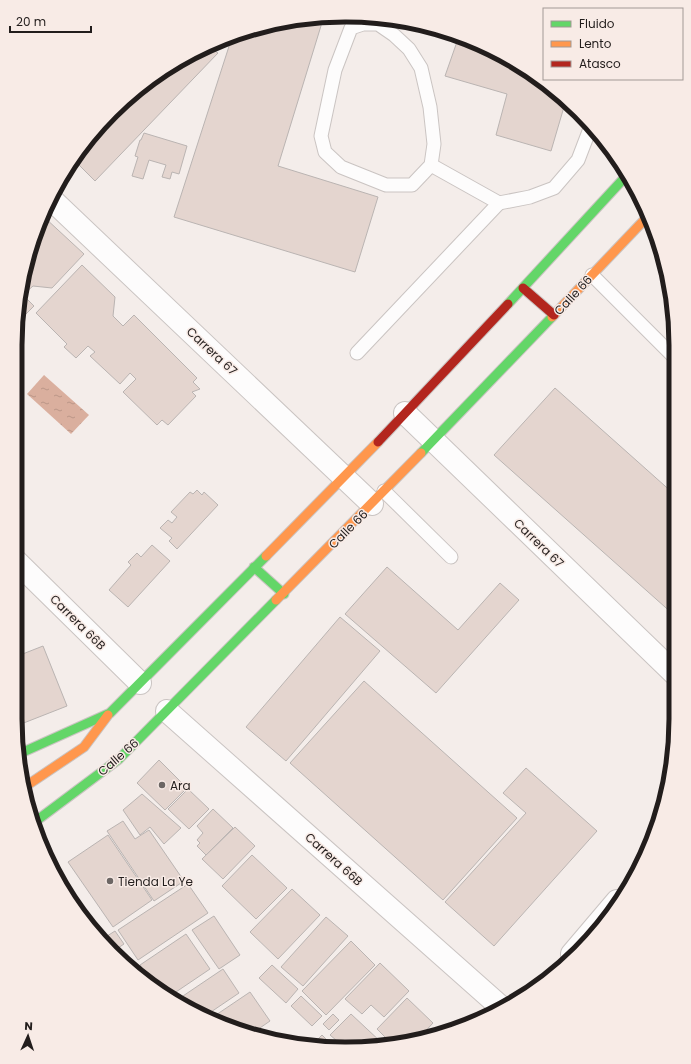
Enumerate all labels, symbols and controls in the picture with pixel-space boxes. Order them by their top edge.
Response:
scale bar [10,8,91,34]
legend [543,8,683,80]
text: 20 m [16,13,46,30]
text: Fluido [579,15,615,32]
text: Lento [579,35,612,52]
text: Atasco [579,55,621,72]
street label: Calle 66 [550,271,596,319]
street label: Carrera 67 [183,323,241,379]
street label: Calle 66 [325,506,371,552]
street label: Carrera 67 [510,515,568,572]
street label: Carrera 66B [46,590,110,654]
street label: Calle 66 [94,734,142,780]
place label: Ara [170,777,191,794]
marker: Ara [157,780,167,790]
street label: Carrera 66B [301,829,367,889]
place label: Tienda La Ye [118,873,193,890]
marker: Tienda La Ye [105,876,115,886]
north arrow [8,1016,48,1056]
text: N [24,1018,33,1034]

